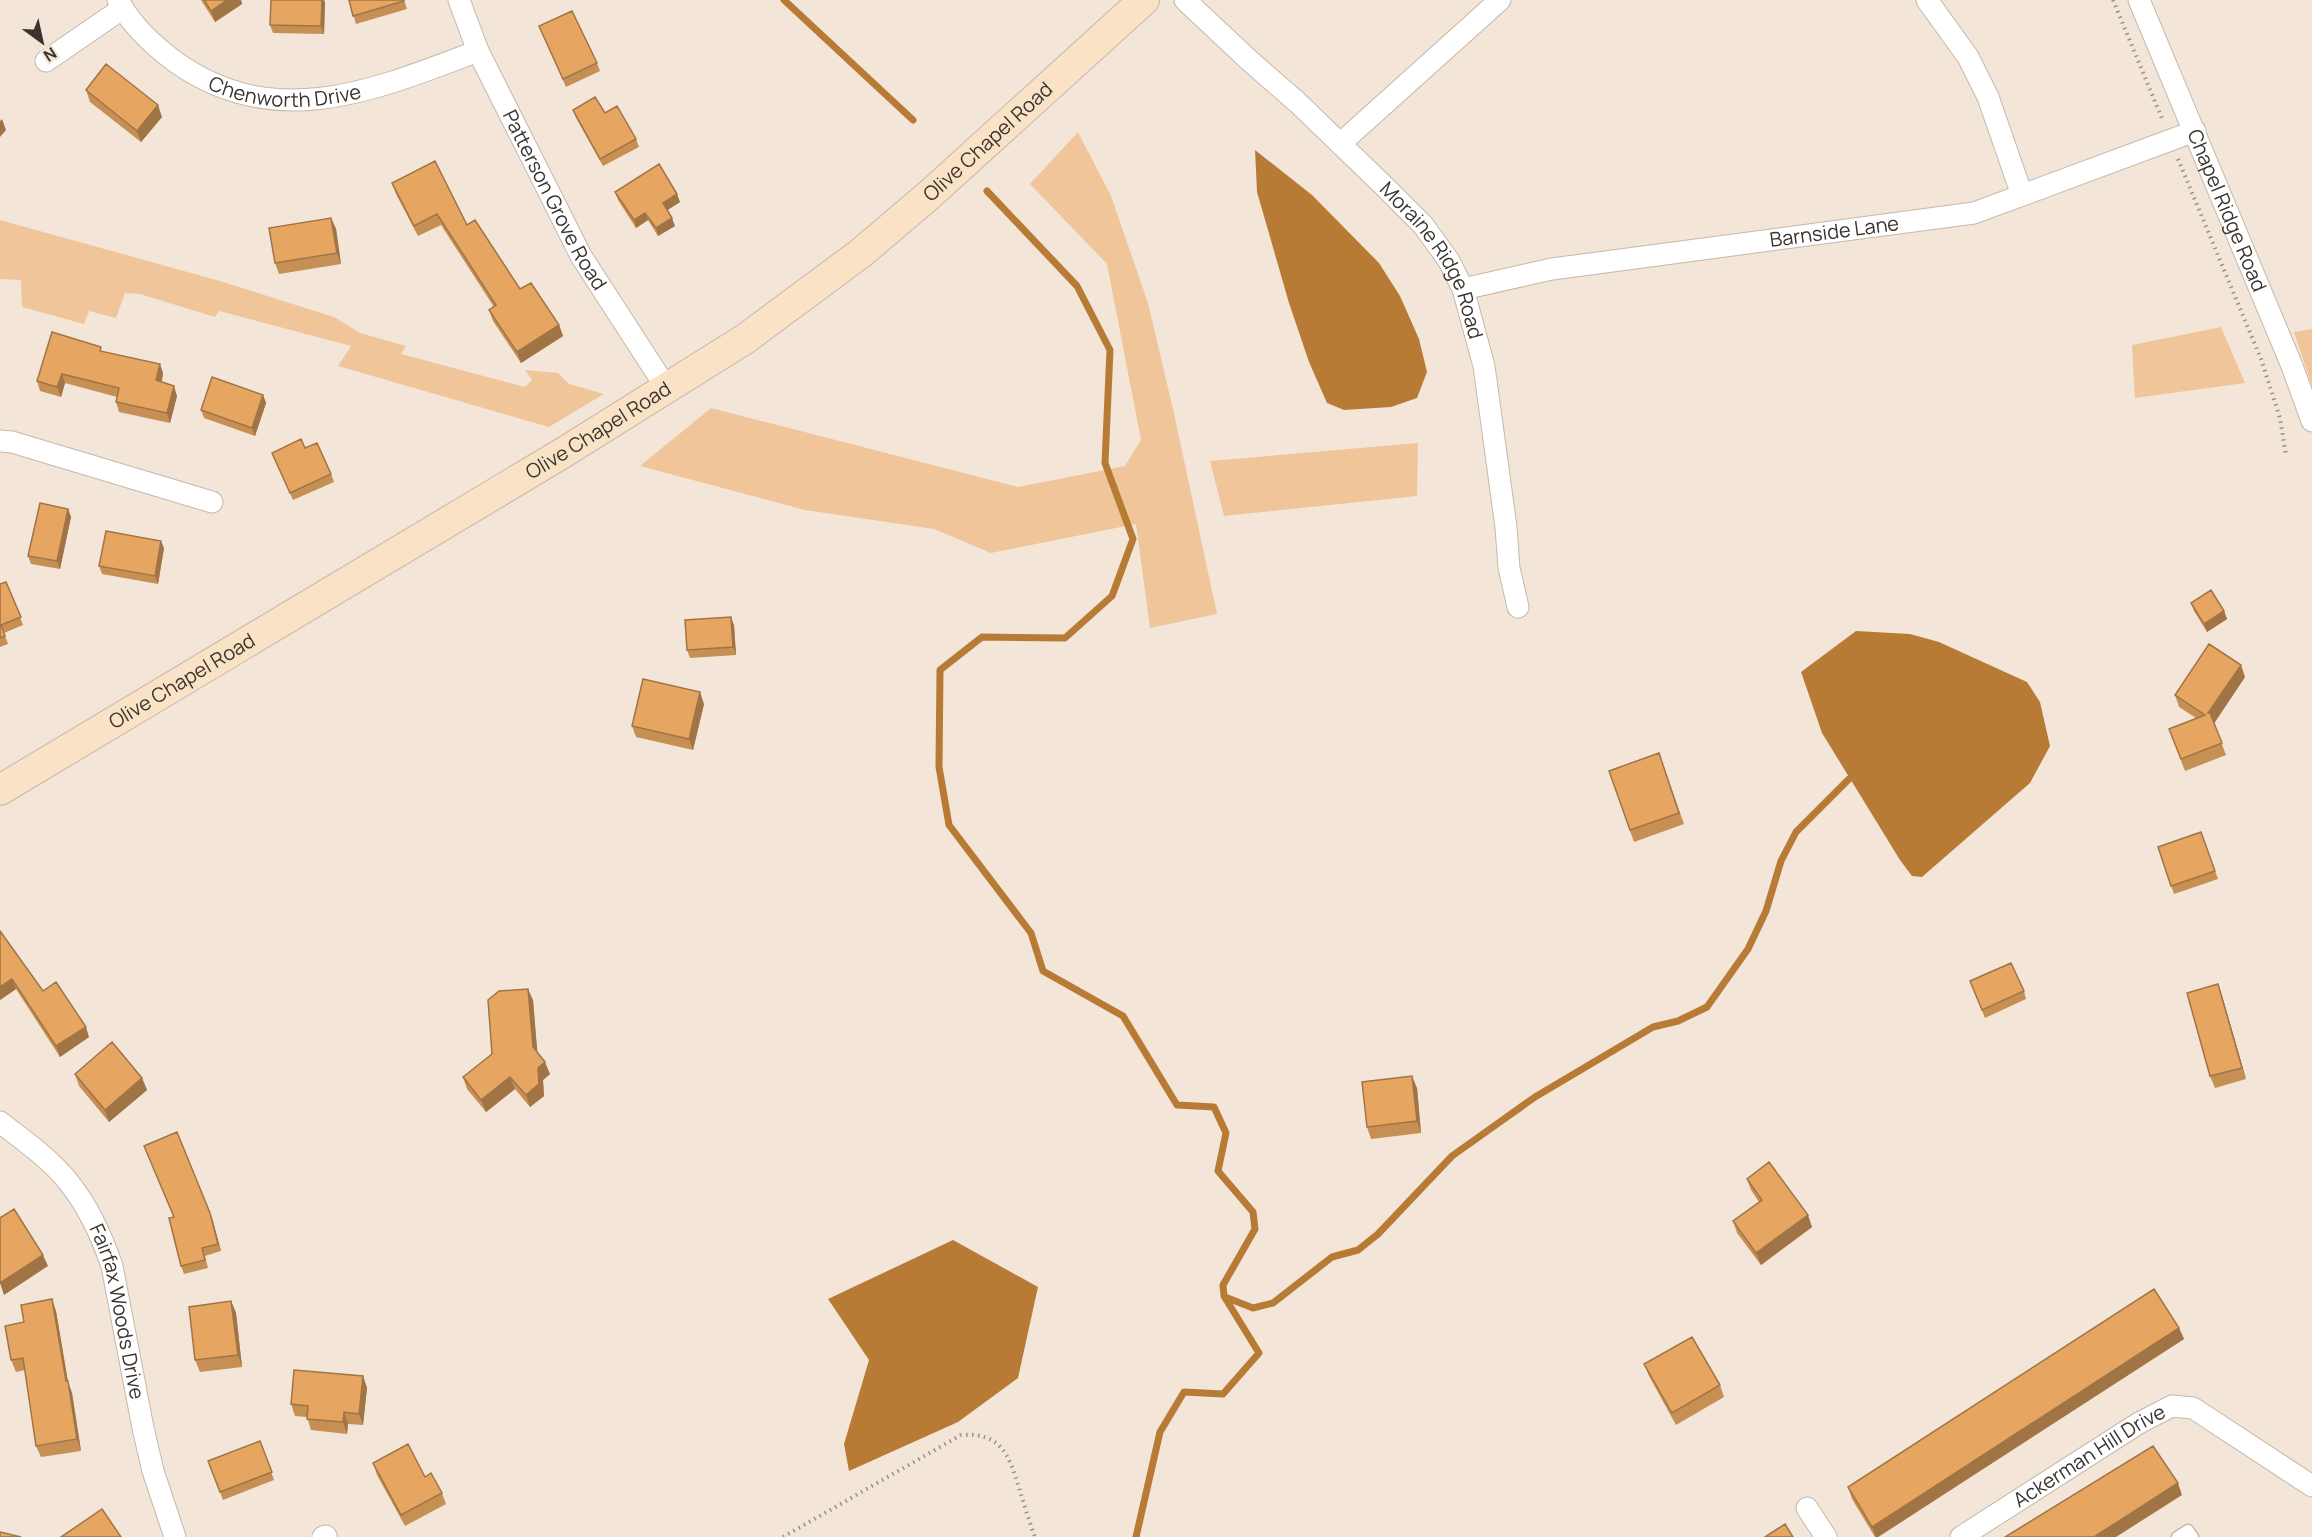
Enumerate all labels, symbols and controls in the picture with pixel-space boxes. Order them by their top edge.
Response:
north arrow [12,12,72,72]
text: N [39,42,61,67]
street label: Chenworth Drive [205,69,363,113]
street label: Olive Chapel Road [917,76,1058,207]
street label: Patterson Grove Road [497,105,613,295]
street label: Chapel Ridge Road [2181,125,2273,296]
street label: Moraine Ridge Road [1374,175,1490,342]
street label: Barnside Lane [1768,209,1901,253]
street label: Olive Chapel Road [520,375,676,485]
street label: Olive Chapel Road [103,626,260,735]
street label: Fairfax Woods Drive [84,1219,151,1401]
street label: Ackerman Hill Drive [2008,1398,2170,1513]

